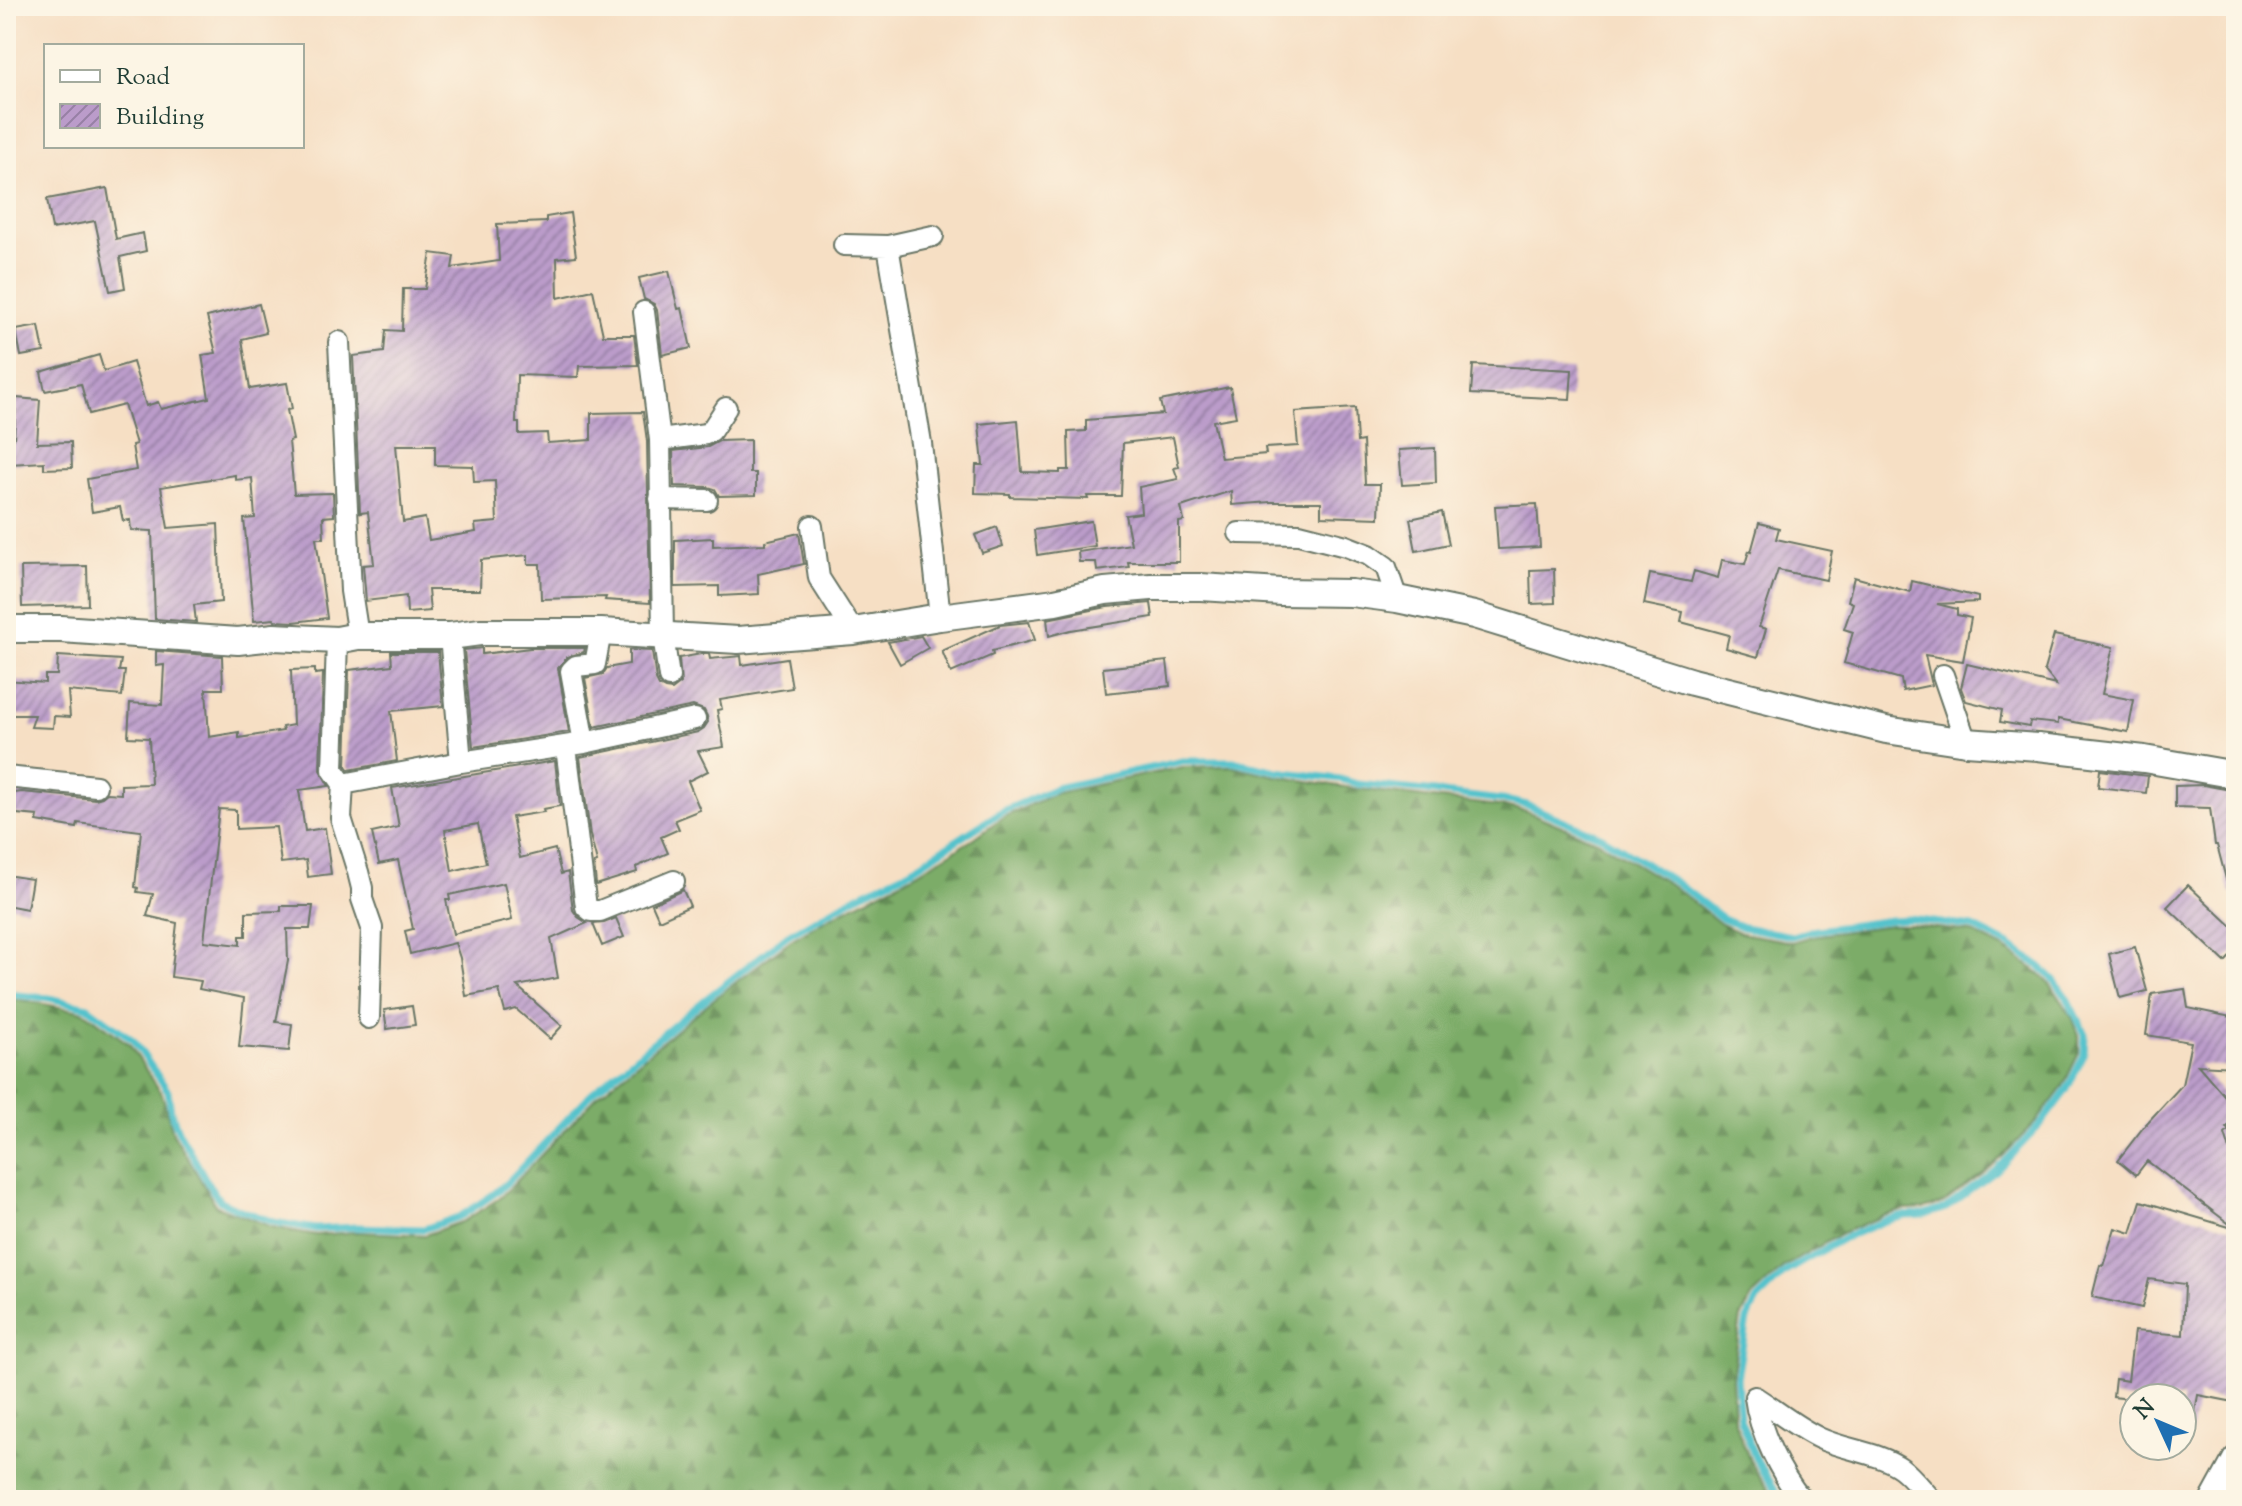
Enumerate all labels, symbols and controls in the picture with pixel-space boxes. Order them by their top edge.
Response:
legend [44,44,304,148]
text: Road [116,61,170,95]
text: Building [116,101,205,135]
north arrow [2118,1382,2198,1462]
text: N [2128,1392,2164,1428]

